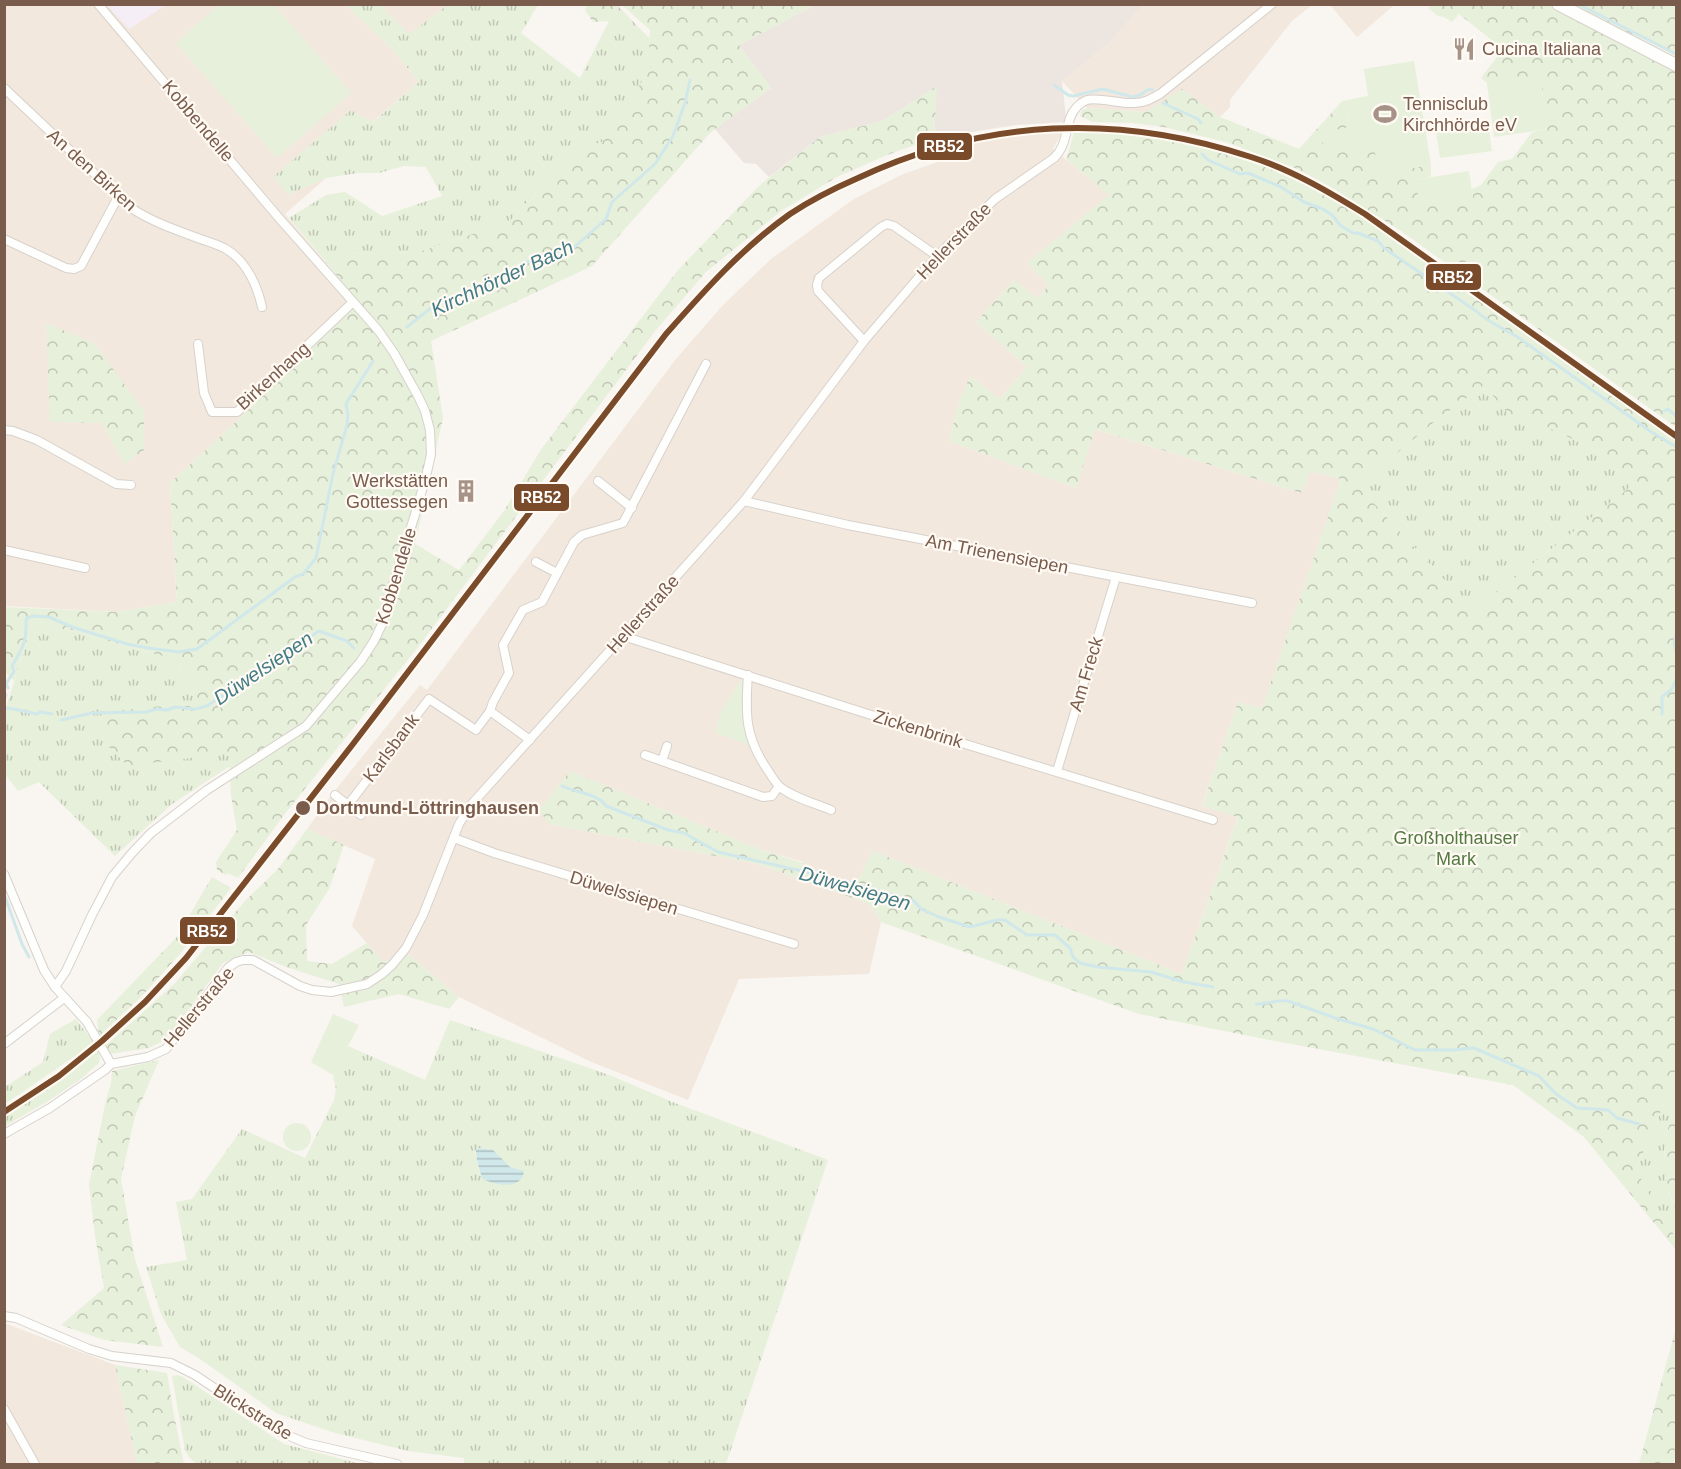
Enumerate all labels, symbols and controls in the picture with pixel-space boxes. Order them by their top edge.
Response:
restaurant icon: Cucina Italiana [1451,36,1477,62]
place label: Cucina Italiana [1482,39,1602,59]
street label: Kobbendelle [158,76,238,166]
place label: Tennisclub Kirchhörde eV [1403,94,1517,135]
sports icon: Tennisclub Kirchhörde eV [1372,101,1398,127]
street label: An den Birken [43,125,141,215]
line badge: RB52 [916,132,973,161]
text: RB52 [924,138,965,155]
street label: Hellerstraße [913,199,995,283]
water label: Kirchhörder Bach [427,235,577,321]
line badge: RB52 [1425,263,1482,291]
text: RB52 [1433,269,1474,286]
street label: Birkenhang [232,338,314,414]
place label: Werkstätten Gottessegen [346,471,448,512]
building icon: Werkstätten Gottessegen [453,478,479,504]
line badge: RB52 [513,483,570,512]
text: RB52 [521,489,562,506]
street label: Kobbendelle [372,525,420,627]
street label: Am Trienensiepen [924,530,1070,578]
street label: Hellerstraße [603,571,683,657]
water label: Düwelsiepen [209,627,317,709]
street label: Am Freck [1065,633,1107,714]
street label: Zickenbrink [871,706,966,752]
street label: Karlsbank [359,709,424,786]
place label: Dortmund-Löttringhausen [316,798,539,818]
marker: Dortmund-Löttringhausen [294,799,312,817]
park label: Großholthauser Mark [1393,828,1519,869]
water label: Düwelsiepen [797,862,913,914]
street label: Düwelssiepen [567,867,681,919]
line badge: RB52 [179,916,236,945]
text: RB52 [187,923,228,940]
street label: Hellerstraße [160,963,238,1051]
street label: Blickstraße [210,1380,296,1444]

